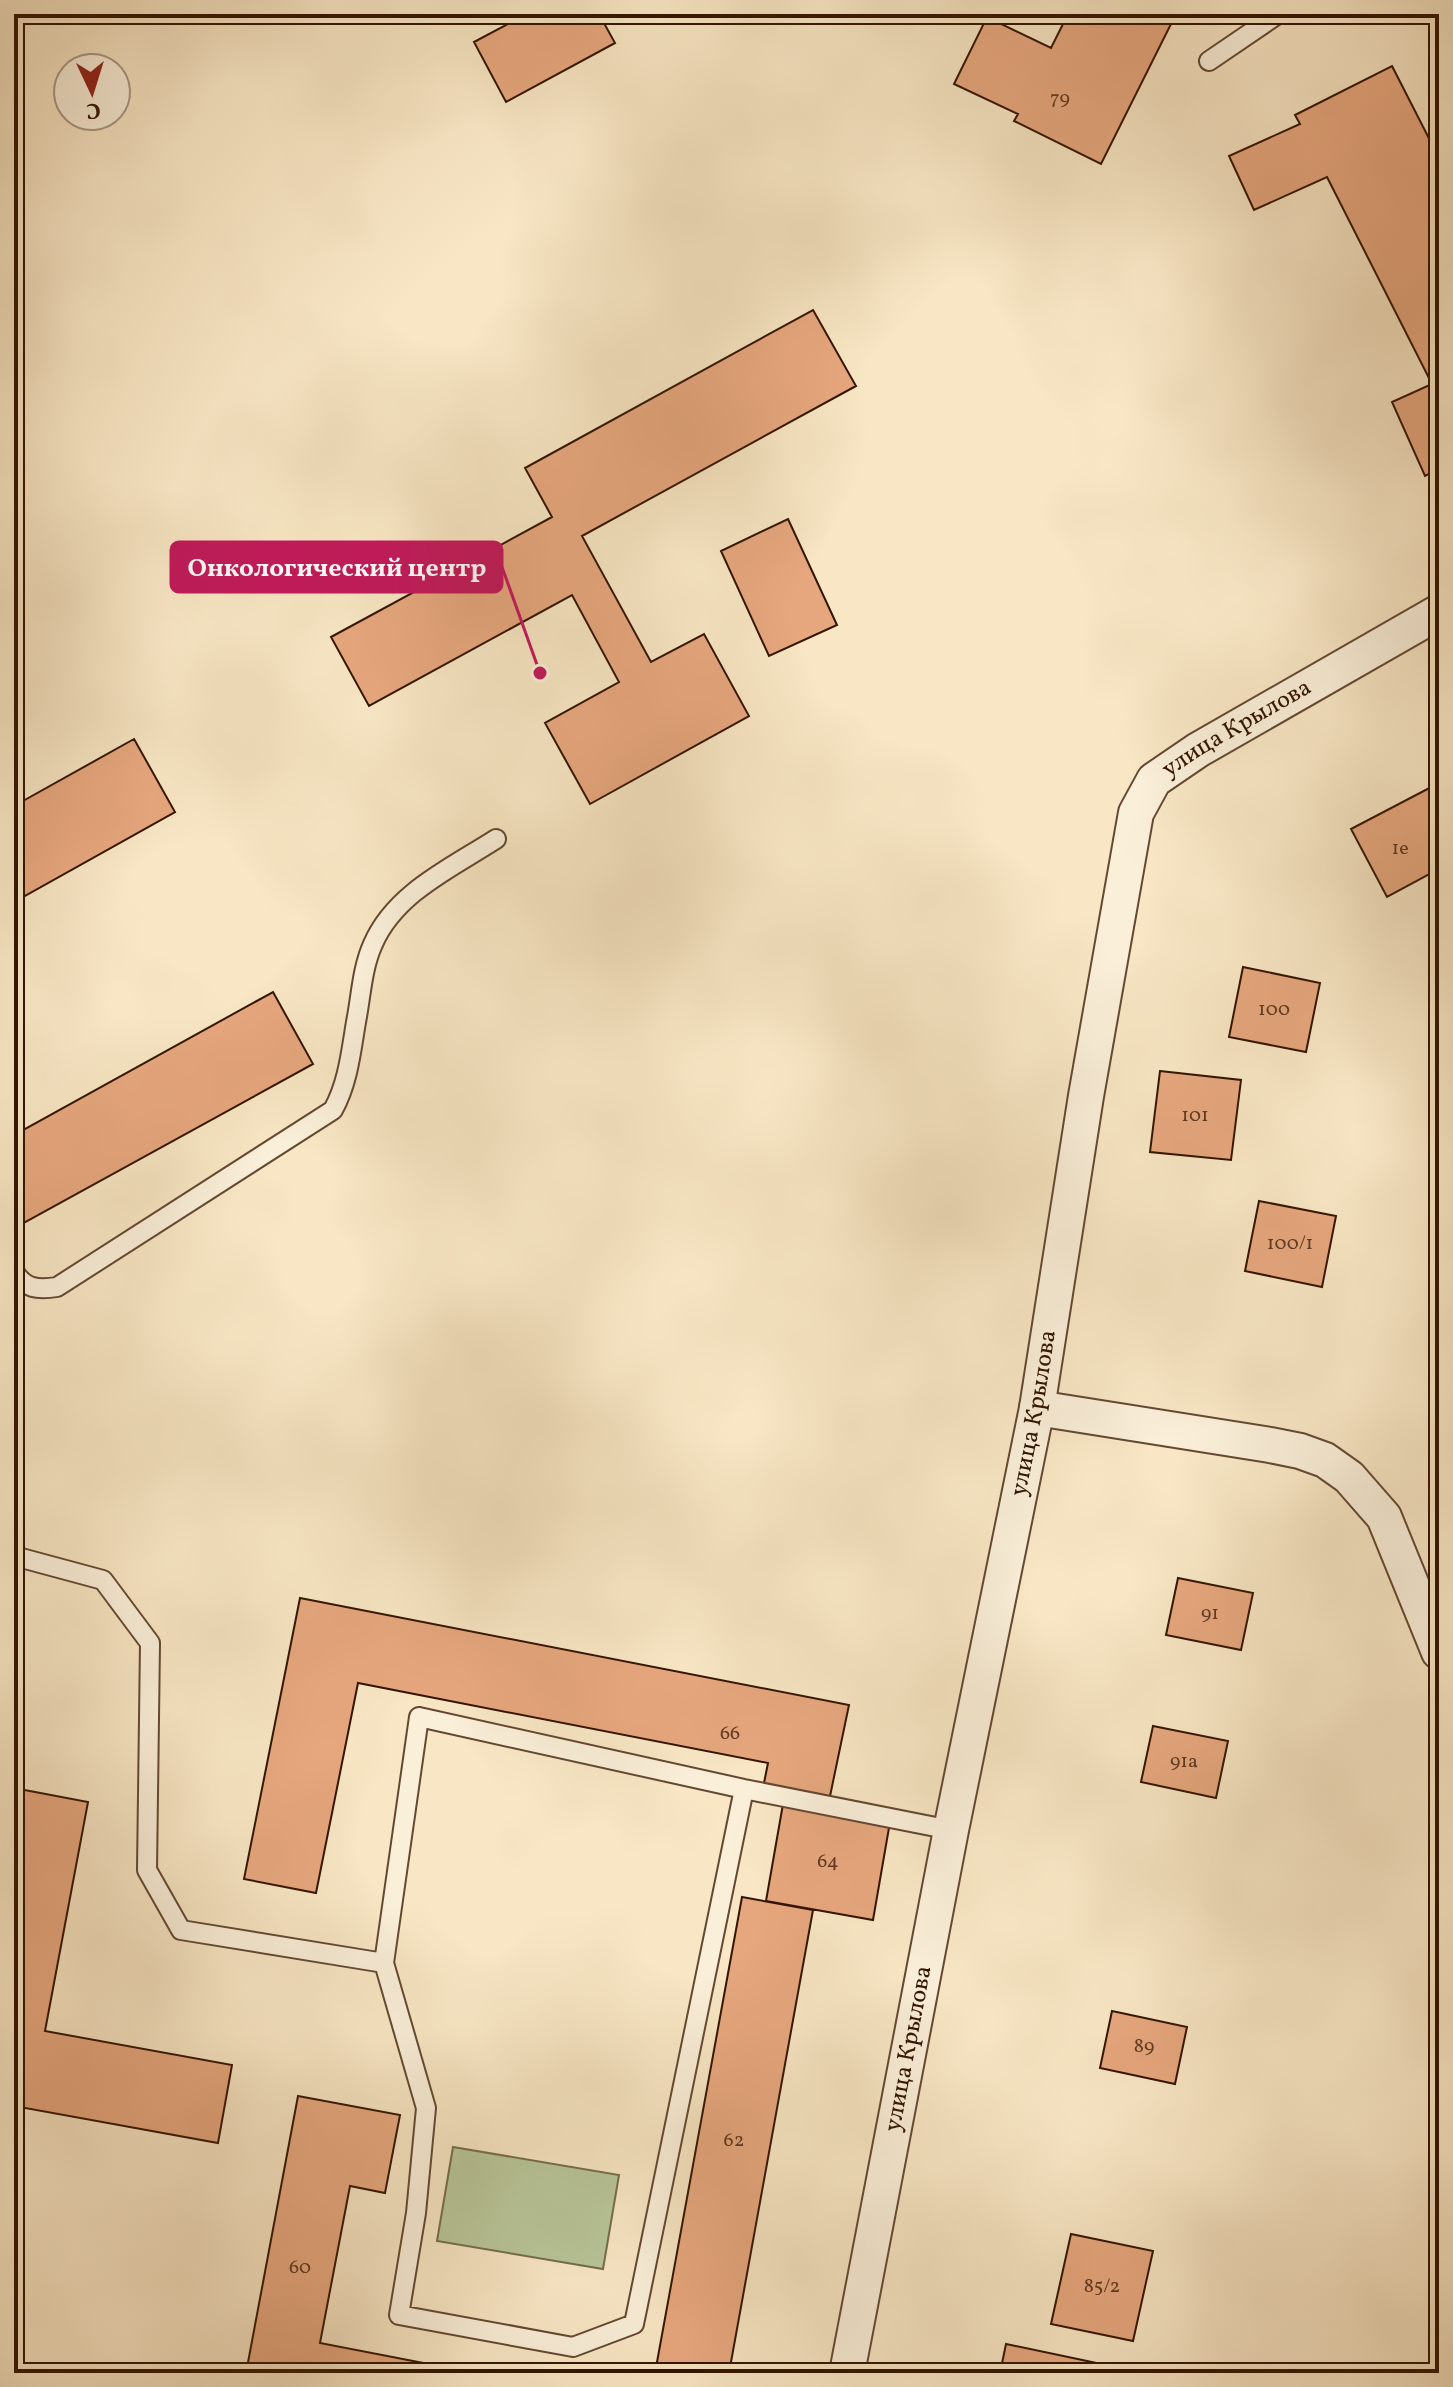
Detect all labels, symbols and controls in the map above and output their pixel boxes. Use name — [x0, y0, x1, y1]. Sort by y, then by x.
north arrow — [52, 52, 132, 132]
house number: 79 — [1050, 85, 1070, 113]
text: С — [85, 94, 101, 125]
callout: Онкологический центр — [171, 542, 502, 592]
text: Онкологический центр — [188, 551, 486, 587]
street label: улица Крылова — [1155, 671, 1318, 787]
house number: 1е — [1391, 835, 1409, 863]
house number: 100 — [1258, 996, 1290, 1024]
house number: 101 — [1181, 1102, 1209, 1130]
house number: 100/1 — [1267, 1230, 1313, 1258]
street label: улица Крылова — [1002, 1328, 1066, 1499]
house number: 91 — [1201, 1600, 1219, 1628]
house number: 66 — [720, 1720, 740, 1748]
house number: 91а — [1170, 1748, 1198, 1776]
house number: 64 — [817, 1848, 839, 1876]
street label: улица Крылова — [877, 1963, 942, 2135]
house number: 89 — [1134, 2033, 1154, 2061]
house number: 62 — [724, 2127, 744, 2155]
house number: 60 — [289, 2254, 311, 2282]
house number: 85/2 — [1084, 2273, 1120, 2301]

